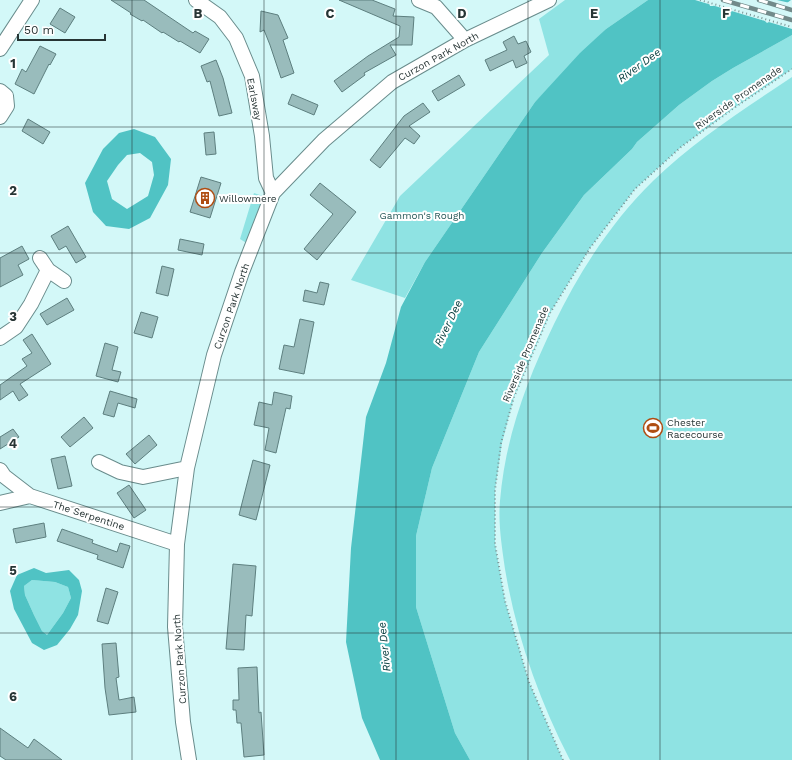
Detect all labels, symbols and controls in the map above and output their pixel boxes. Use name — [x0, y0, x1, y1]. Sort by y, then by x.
text: B — [194, 6, 203, 21]
text: C — [326, 6, 335, 21]
text: D — [457, 6, 467, 21]
text: E — [590, 6, 598, 21]
text: F — [722, 6, 730, 21]
scale bar — [18, 16, 105, 42]
text: 50 m — [24, 23, 54, 37]
street label: Curzon Park North — [396, 30, 480, 83]
water label: River Dee — [615, 46, 663, 85]
text: 1 — [10, 56, 16, 71]
street label: Riverside Promenade — [693, 63, 784, 131]
street label: Earlsway — [245, 77, 264, 122]
text: 2 — [9, 183, 17, 198]
building icon: Willowmere — [194, 187, 216, 209]
place label: Willowmere — [219, 193, 277, 204]
park label: Gammon's Rough — [380, 210, 464, 221]
street label: Curzon Park North — [212, 262, 251, 351]
water label: River Dee — [432, 298, 465, 348]
street label: Riverside Promenade — [500, 305, 551, 404]
text: 3 — [9, 309, 17, 324]
sports icon: Chester Racecourse — [642, 417, 664, 439]
place label: Chester Racecourse — [667, 417, 724, 440]
text: 4 — [9, 436, 18, 451]
street label: The Serpentine — [52, 499, 126, 532]
text: 5 — [9, 563, 17, 578]
street label: Curzon Park North — [171, 614, 188, 704]
water label: River Dee — [375, 622, 394, 672]
text: 6 — [9, 689, 17, 704]

